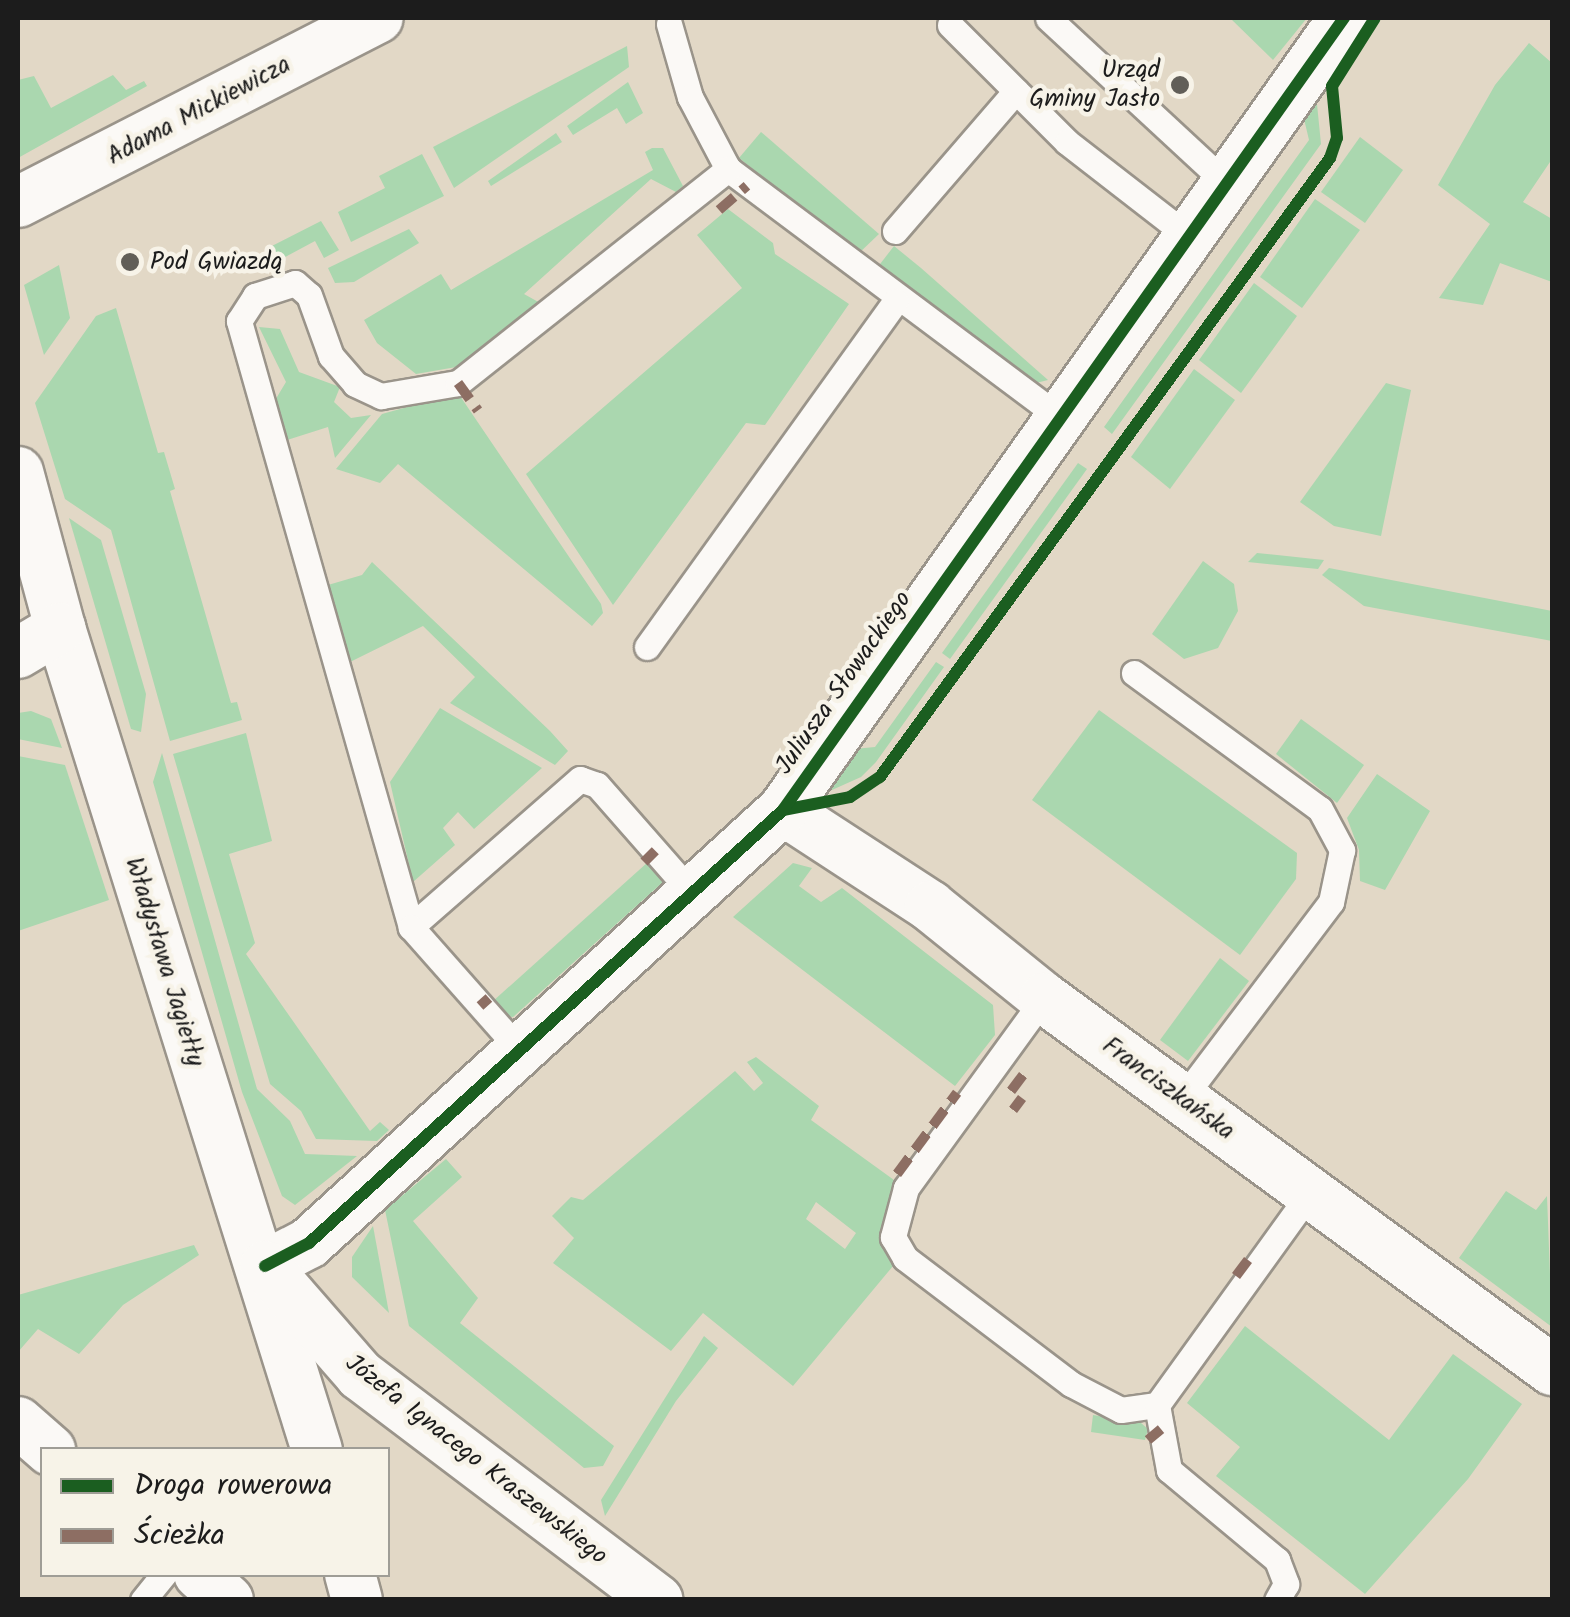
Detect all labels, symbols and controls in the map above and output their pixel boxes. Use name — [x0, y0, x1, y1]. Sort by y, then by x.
street label: Adama Mickiewicza — [102, 50, 296, 172]
place label: Urząd Gminy Jasło — [1029, 56, 1160, 115]
marker: Urząd Gminy Jasło — [1169, 74, 1191, 96]
place label: Pod Gwiazdą — [150, 247, 282, 277]
marker: Pod Gwiazdą — [119, 251, 141, 273]
street label: Juliusza Słowackiego — [770, 586, 918, 780]
street label: Władysława Jagiełły — [118, 854, 210, 1070]
street label: Franciszkańska — [1096, 1031, 1240, 1147]
street label: Józefa Ignacego Kraszewskiego — [339, 1348, 613, 1572]
legend — [40, 1447, 390, 1577]
text: Droga rowerowa — [134, 1462, 332, 1510]
text: Ścieżka — [134, 1512, 225, 1560]

